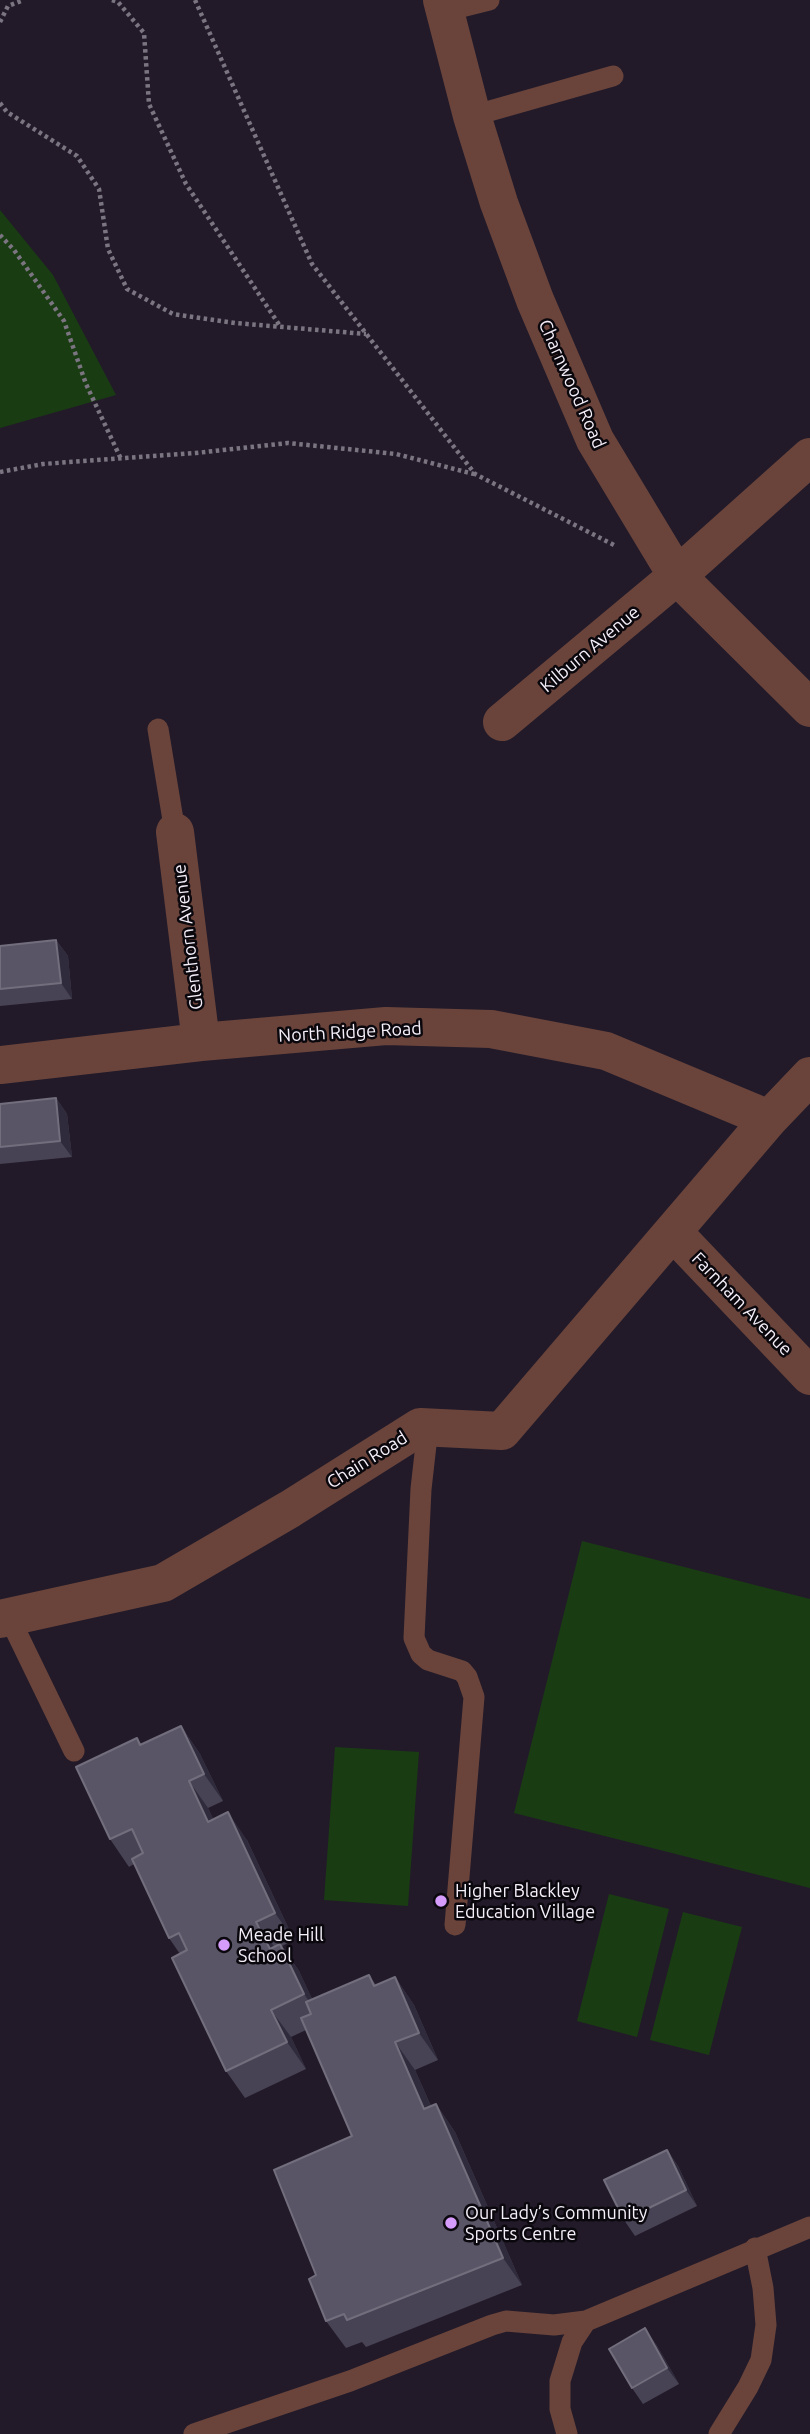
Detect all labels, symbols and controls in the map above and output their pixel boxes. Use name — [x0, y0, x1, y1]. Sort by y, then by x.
street label: Charnwood Road — [534, 316, 610, 452]
street label: Kilburn Avenue — [536, 601, 644, 697]
street label: Glenthorn Avenue — [168, 863, 208, 1011]
street label: North Ridge Road — [278, 1017, 422, 1047]
street label: Farnham Avenue — [687, 1248, 797, 1360]
street label: Chain Road — [323, 1427, 411, 1493]
place label: Higher Blackley Education Village — [455, 1880, 595, 1923]
marker: Higher Blackley Education Village — [433, 1893, 449, 1909]
place label: Meade Hill School — [238, 1924, 324, 1966]
marker: Meade Hill School — [216, 1937, 232, 1953]
place label: Our Lady’s Community Sports Centre — [465, 2202, 647, 2244]
marker: Our Lady’s Community Sports Centre — [443, 2215, 459, 2231]

